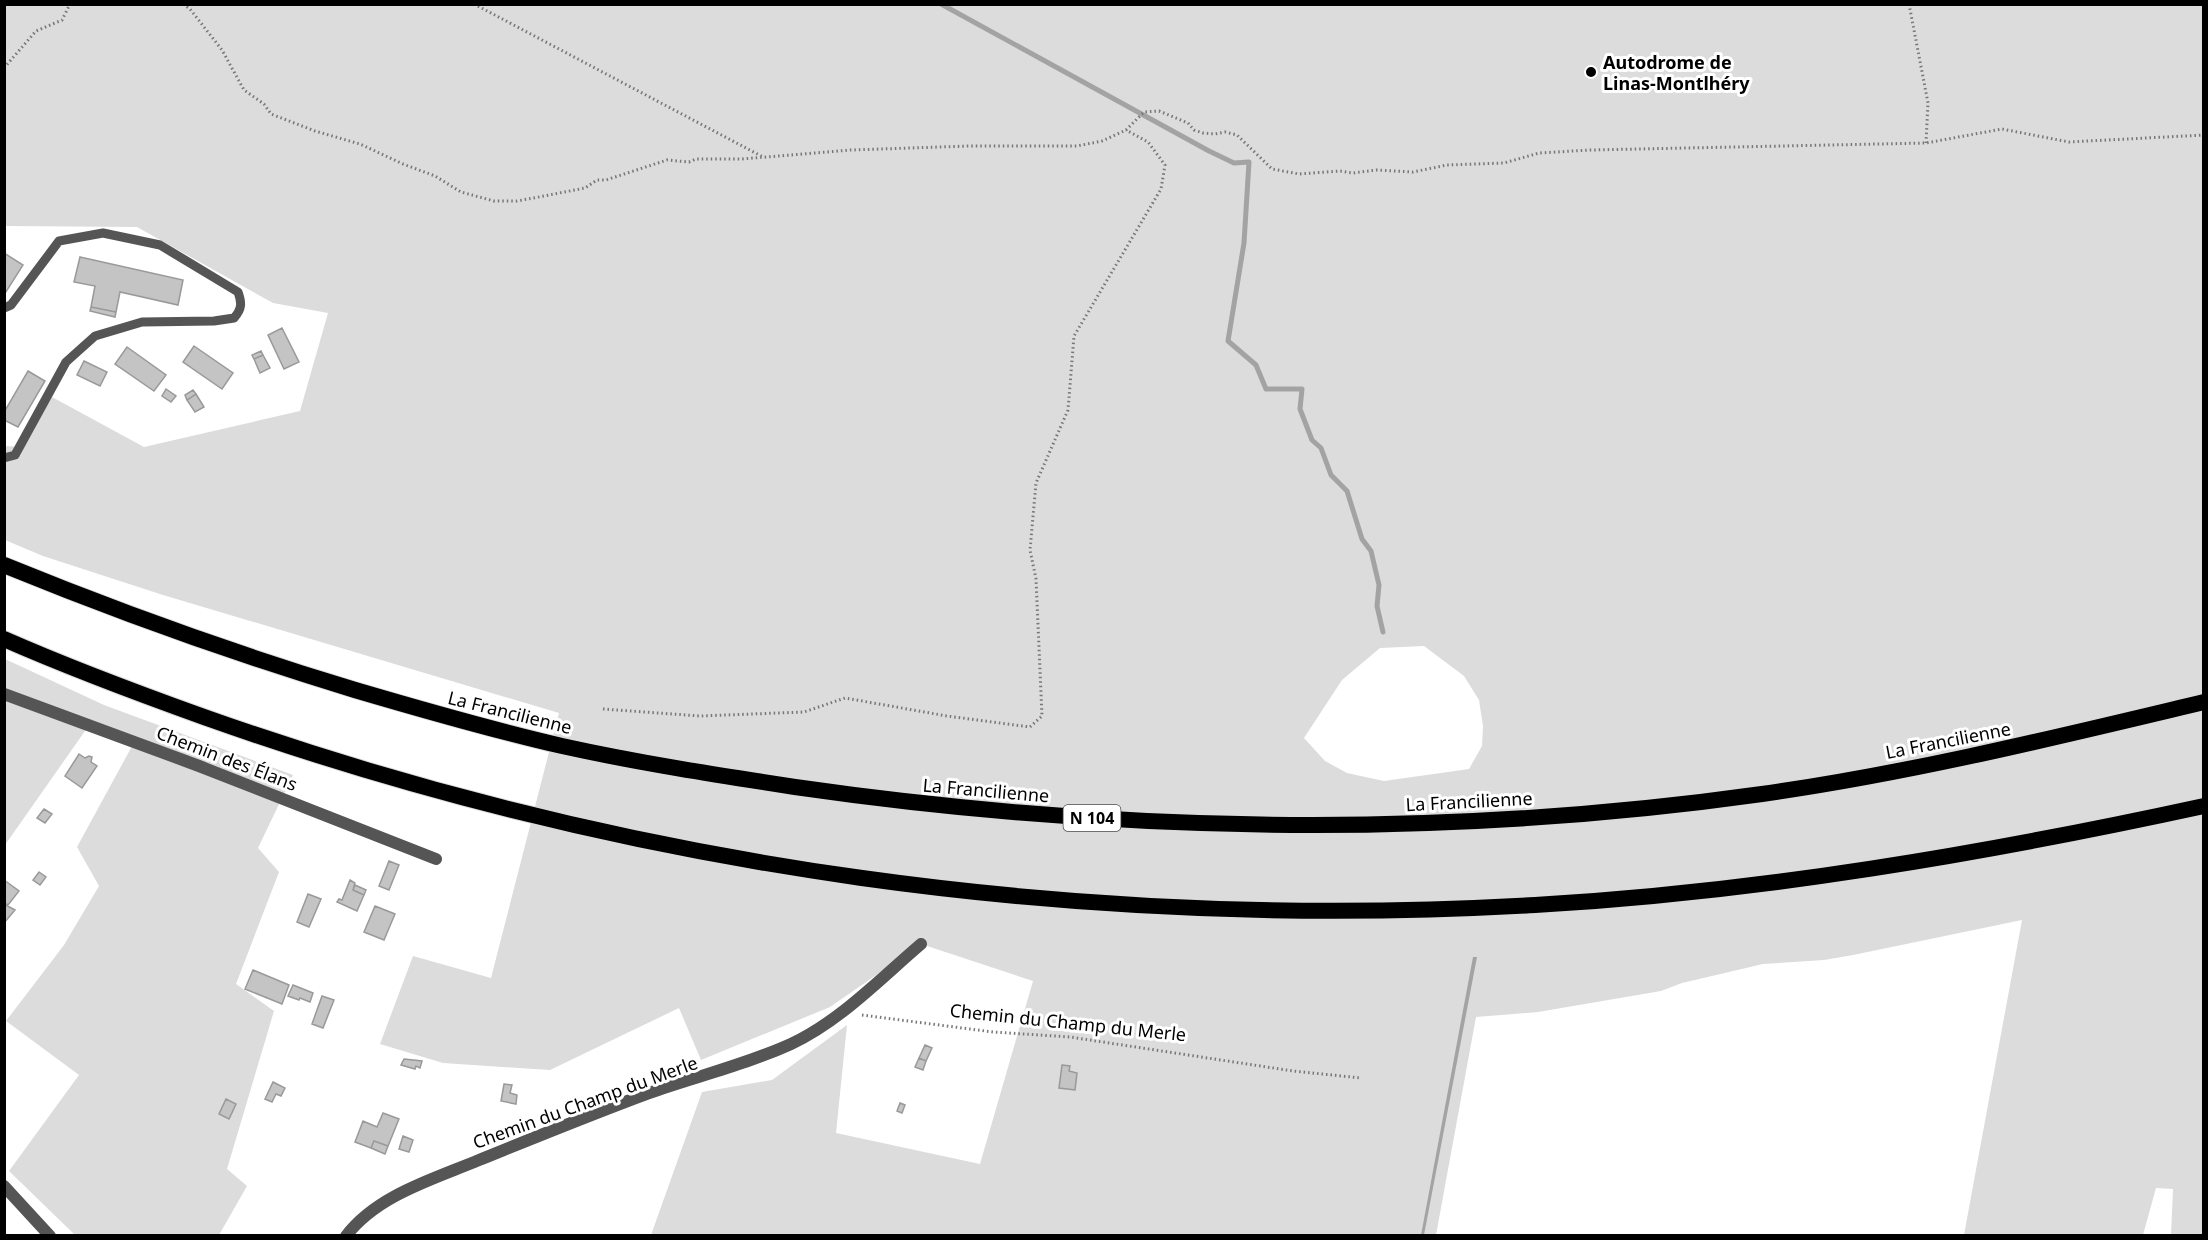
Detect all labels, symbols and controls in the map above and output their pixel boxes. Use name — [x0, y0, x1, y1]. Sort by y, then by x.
place label: Autodrome de Linas-Montlhéry — [1603, 50, 1750, 95]
marker: Autodrome de Linas-Montlhéry — [1584, 65, 1598, 79]
street label: La Francilienne — [445, 685, 575, 739]
street label: La Francilienne — [1883, 716, 2013, 764]
street label: Chemin des Élans — [153, 720, 301, 796]
street label: La Francilienne — [922, 773, 1050, 807]
street label: La Francilienne — [1405, 786, 1533, 816]
road number: N 104 — [1064, 805, 1120, 831]
street label: Chemin du Champ du Merle — [949, 998, 1187, 1046]
street label: Chemin du Champ du Merle — [469, 1050, 701, 1154]

